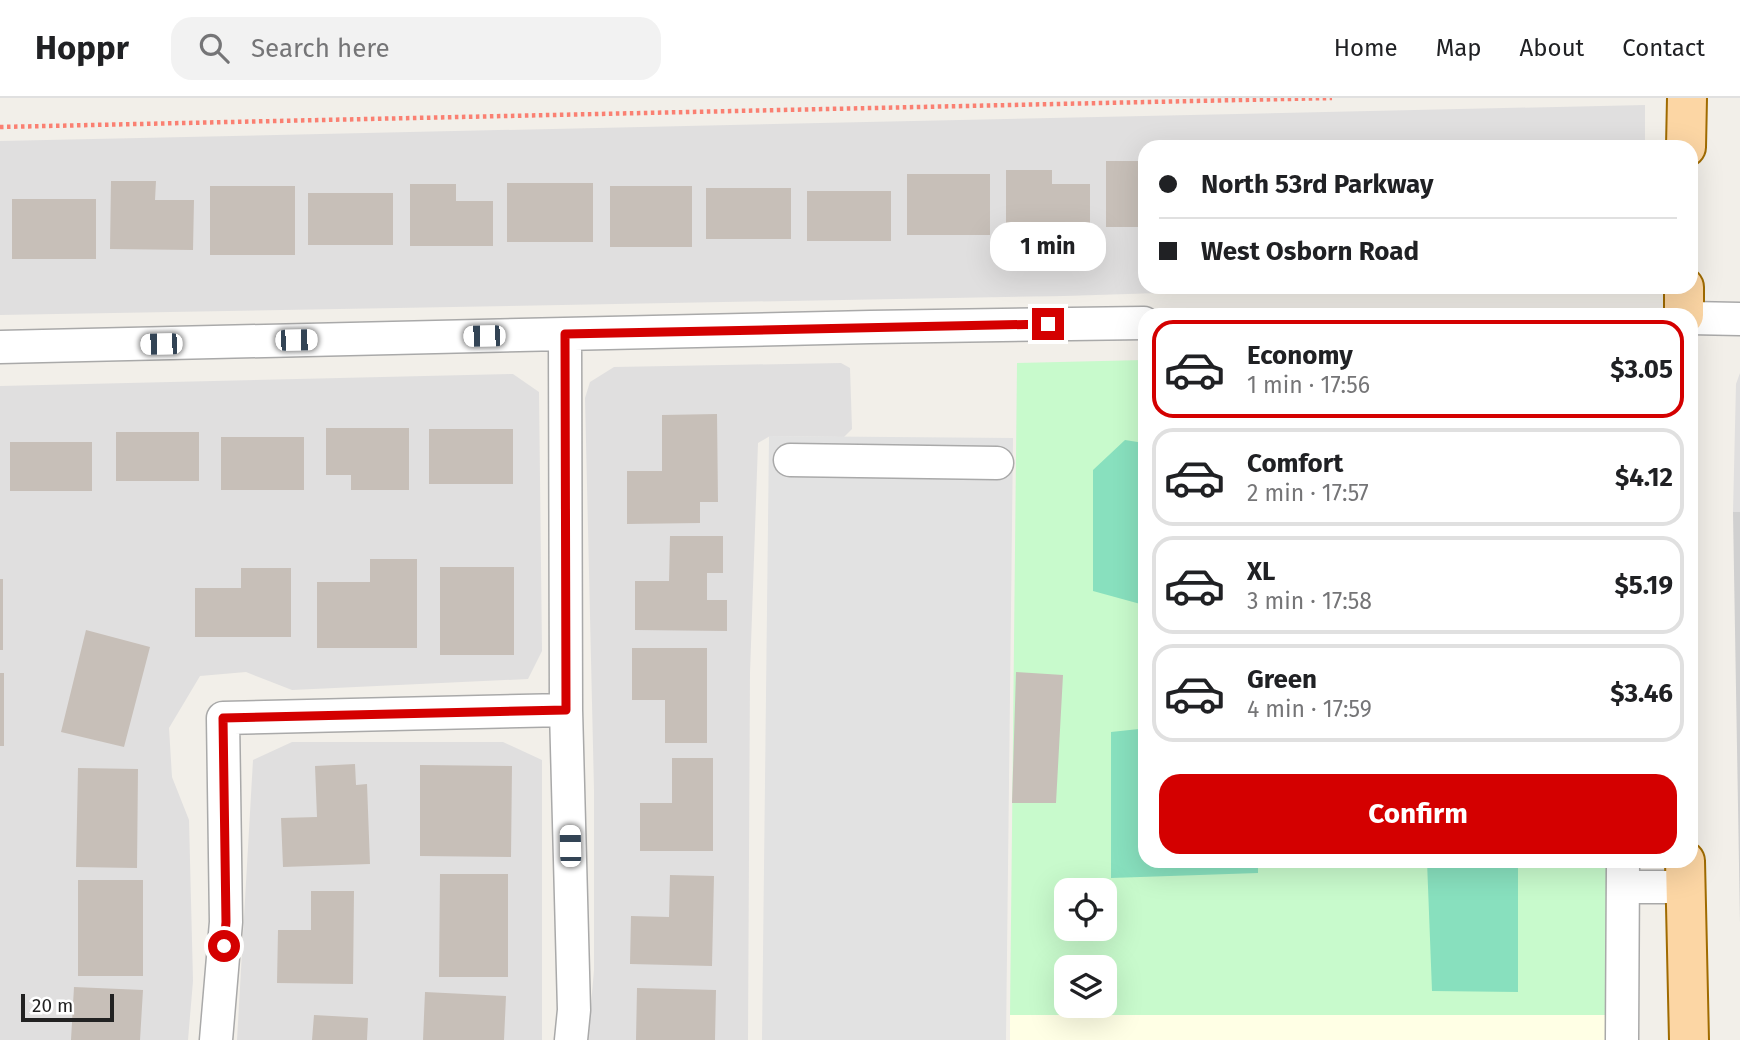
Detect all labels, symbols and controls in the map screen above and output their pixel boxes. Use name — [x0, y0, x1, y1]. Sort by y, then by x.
search box — [171, 17, 661, 80]
text: Hoppr — [35, 28, 129, 68]
icon: search — [195, 29, 233, 67]
text: Search here — [251, 33, 390, 64]
text: Home — [1334, 34, 1398, 62]
text: Map — [1436, 34, 1482, 62]
text: About — [1520, 34, 1584, 62]
text: Contact — [1622, 34, 1705, 62]
text: North 53rd Parkway — [1201, 169, 1433, 200]
callout: 1 min — [990, 222, 1106, 272]
text: 1 min — [1020, 232, 1076, 260]
text: West Osborn Road — [1201, 236, 1419, 267]
route end — [1032, 308, 1064, 340]
car — [463, 325, 506, 347]
car — [275, 329, 318, 351]
car — [140, 333, 183, 355]
icon: car — [1163, 338, 1226, 401]
text: Economy — [1247, 340, 1353, 371]
text: $3.05 — [1610, 354, 1673, 385]
text: 1 min · 17:56 — [1247, 371, 1370, 399]
icon: car — [1163, 446, 1226, 509]
text: Comfort — [1247, 448, 1343, 479]
text: $4.12 — [1615, 462, 1673, 493]
text: 2 min · 17:57 — [1247, 479, 1369, 507]
icon: car — [1163, 554, 1226, 617]
text: XL — [1247, 556, 1275, 587]
text: $5.19 — [1615, 570, 1673, 601]
text: 3 min · 17:58 — [1247, 587, 1372, 615]
icon: car — [1163, 662, 1226, 725]
text: Green — [1247, 664, 1317, 695]
text: $3.46 — [1610, 678, 1673, 709]
text: 4 min · 17:59 — [1247, 695, 1372, 723]
button: Confirm — [1159, 774, 1677, 854]
car — [560, 825, 581, 867]
map controls — [1054, 878, 1117, 1018]
button: locate — [1054, 878, 1117, 941]
route start — [208, 930, 240, 962]
button: layers — [1054, 955, 1117, 1018]
scale bar — [21, 991, 114, 1023]
text: 20 m — [32, 994, 73, 1017]

